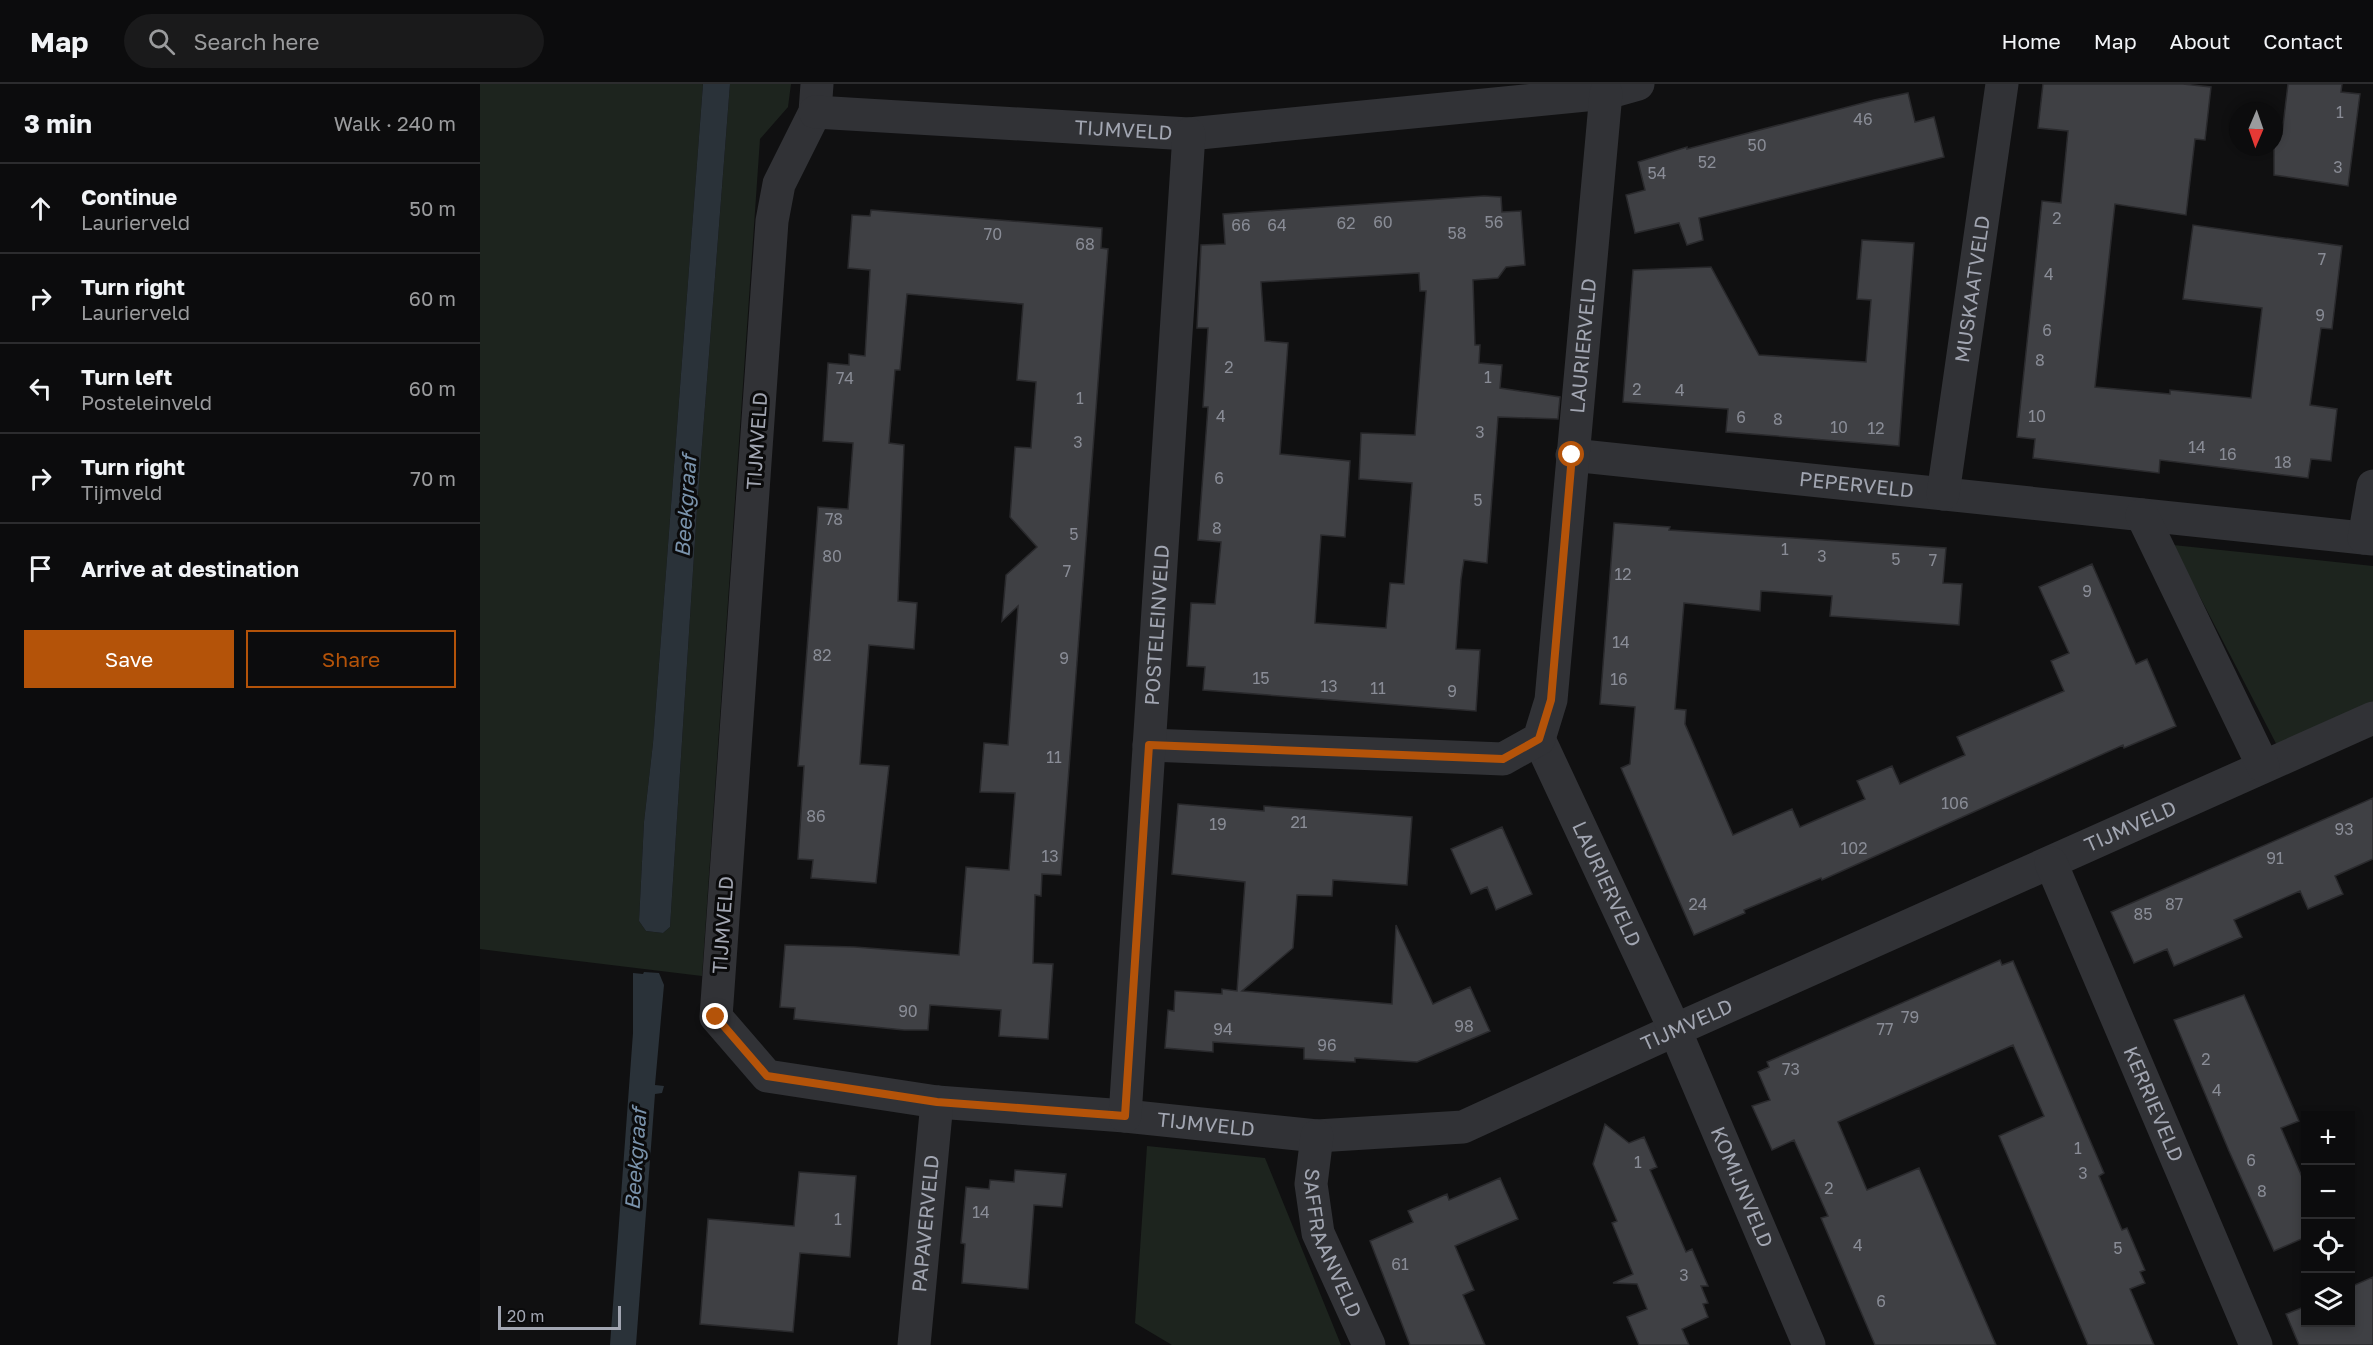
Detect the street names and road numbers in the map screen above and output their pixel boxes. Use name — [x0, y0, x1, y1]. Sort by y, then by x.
street label: TIJMVELD — [1074, 114, 1173, 144]
street label: MUSKAATVELD — [1949, 214, 1994, 364]
street label: LAURIERVELD — [1564, 277, 1600, 414]
street label: TIJMVELD — [741, 391, 771, 491]
street label: PEPERVELD — [1798, 466, 1915, 502]
street label: POSTELEINVELD — [1139, 544, 1173, 706]
street label: TIJMVELD — [2080, 795, 2180, 856]
street label: LAURIERVELD — [1568, 817, 1647, 950]
street label: TIJMVELD — [707, 875, 737, 975]
street label: TIJMVELD — [1637, 993, 1736, 1055]
street label: KERRIEVELD — [2119, 1042, 2190, 1165]
street label: TIJMVELD — [1156, 1106, 1256, 1140]
street label: KOMIJNVELD — [1706, 1123, 1779, 1251]
street label: PAPAVERVELD — [906, 1154, 943, 1293]
street label: SAFFRAANVELD — [1300, 1167, 1368, 1321]

